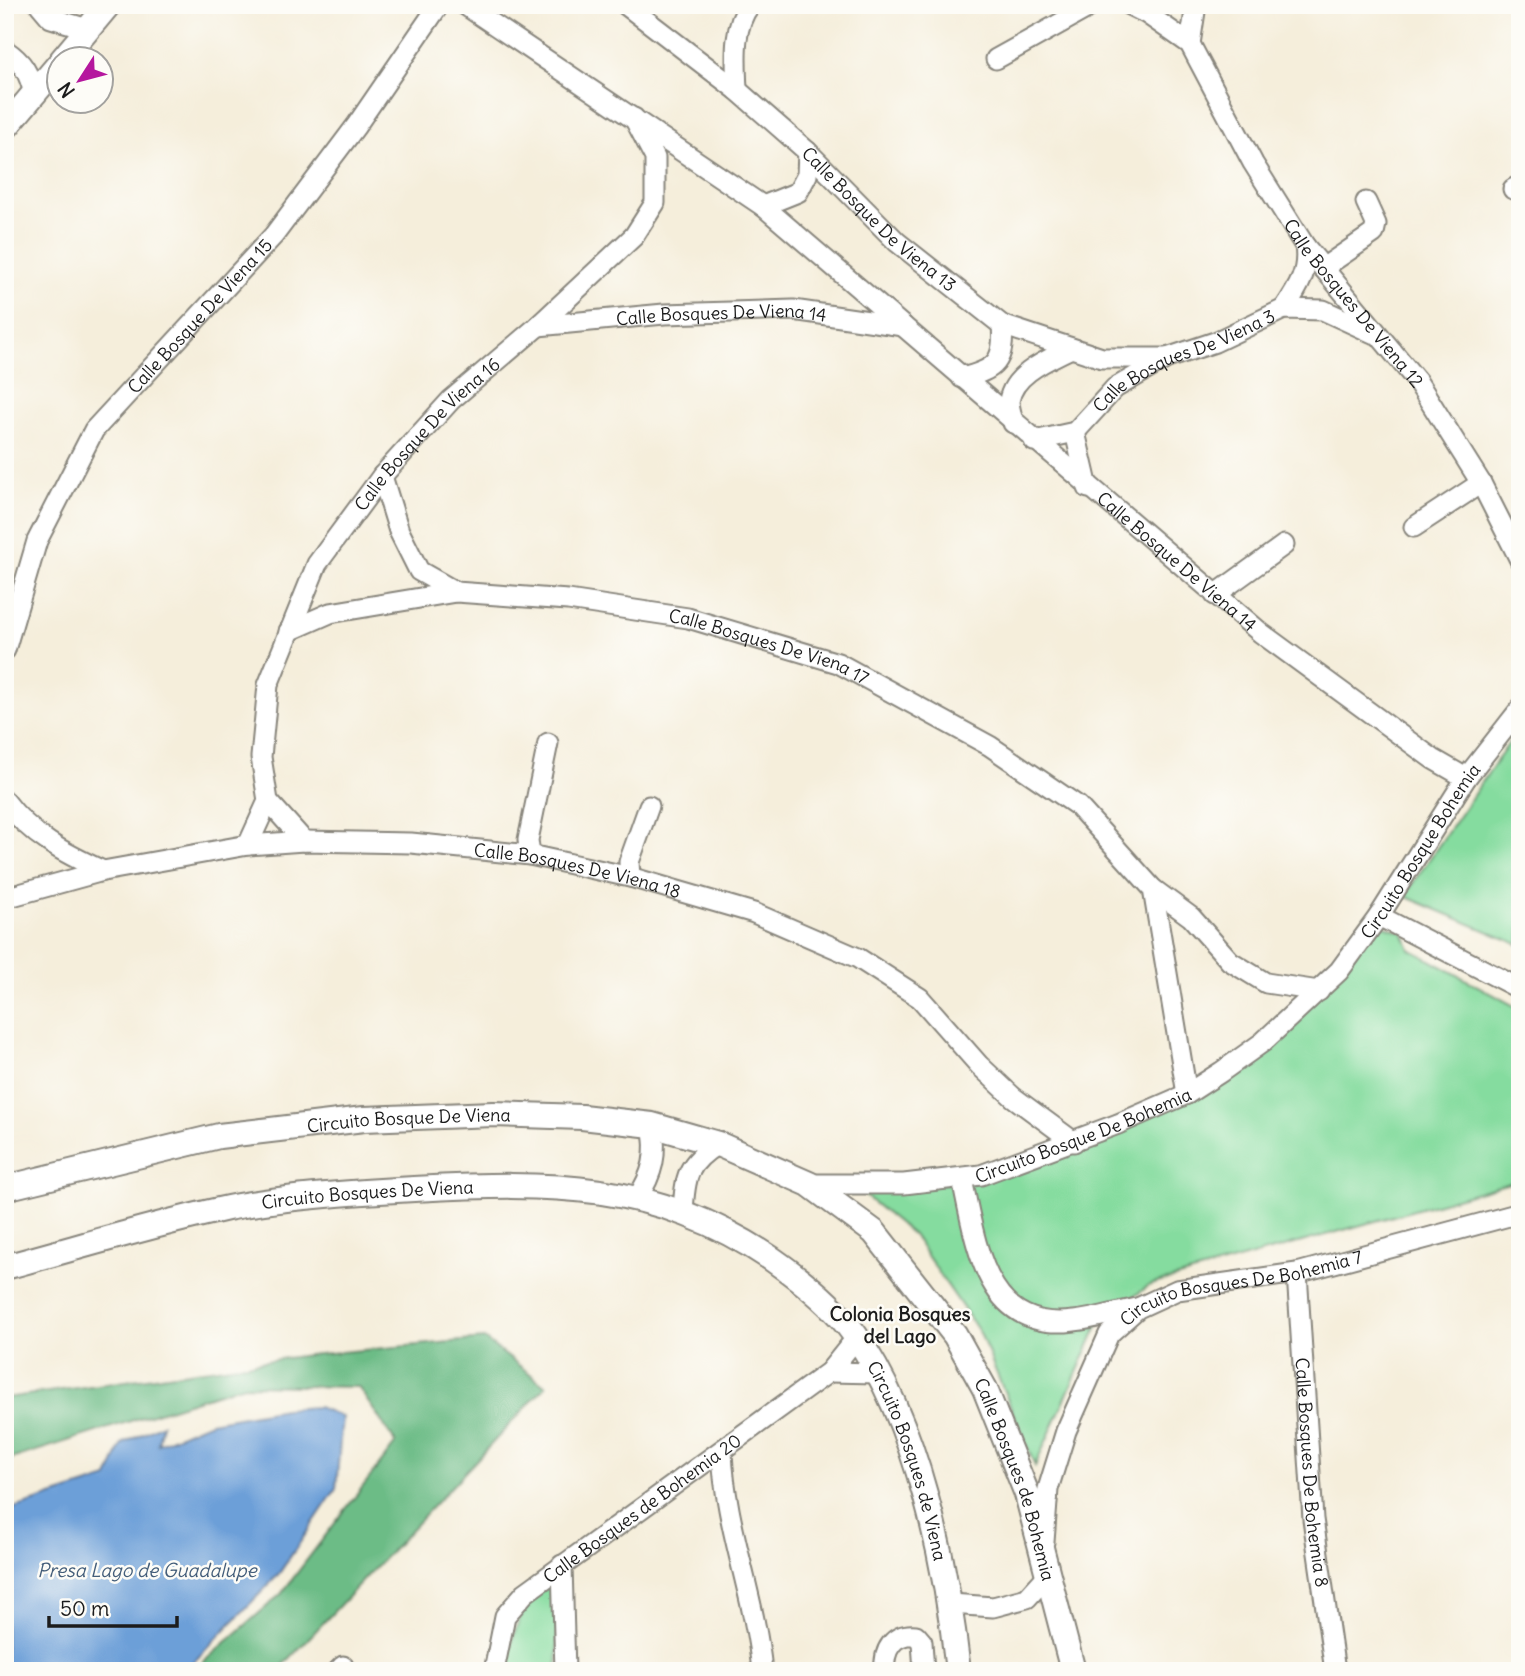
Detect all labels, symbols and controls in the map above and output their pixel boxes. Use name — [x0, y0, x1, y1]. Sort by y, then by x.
north arrow — [46, 46, 116, 116]
text: N — [53, 78, 80, 102]
street label: Calle Bosque De Viena 13 — [797, 141, 961, 296]
street label: Calle Bosques De Viena 12 — [1279, 214, 1429, 392]
street label: Calle Bosque De Viena 15 — [122, 233, 277, 398]
street label: Calle Bosques De Viena 14 — [615, 298, 828, 330]
street label: Calle Bosques De Viena 3 — [1087, 304, 1278, 417]
street label: Calle Bosque De Viena 16 — [349, 352, 504, 515]
street label: Calle Bosque De Viena 14 — [1093, 486, 1262, 636]
street label: Calle Bosques De Viena 17 — [667, 604, 873, 689]
street label: Circuito Bosque Bohemia — [1355, 758, 1485, 943]
street label: Calle Bosques De Viena 18 — [473, 838, 684, 903]
street label: Circuito Bosque De Bohemia — [971, 1082, 1195, 1188]
street label: Circuito Bosque De Viena — [306, 1102, 511, 1137]
street label: Circuito Bosques De Viena — [260, 1175, 474, 1214]
street label: Circuito Bosques De Bohemia 7 — [1115, 1244, 1365, 1331]
district label: Colonia Bosques del Lago — [830, 1302, 971, 1348]
street label: Circuito Bosques de Viena — [862, 1357, 952, 1563]
street label: Calle Bosques De Bohemia 8 — [1291, 1357, 1334, 1589]
street label: Calle Bosques de Bohemia — [969, 1374, 1061, 1583]
street label: Calle Bosques de Bohemia 20 — [538, 1428, 745, 1588]
water label: Presa Lago de Guadalupe — [37, 1558, 258, 1582]
scale bar — [49, 1585, 177, 1629]
text: 50 m — [60, 1595, 109, 1622]

